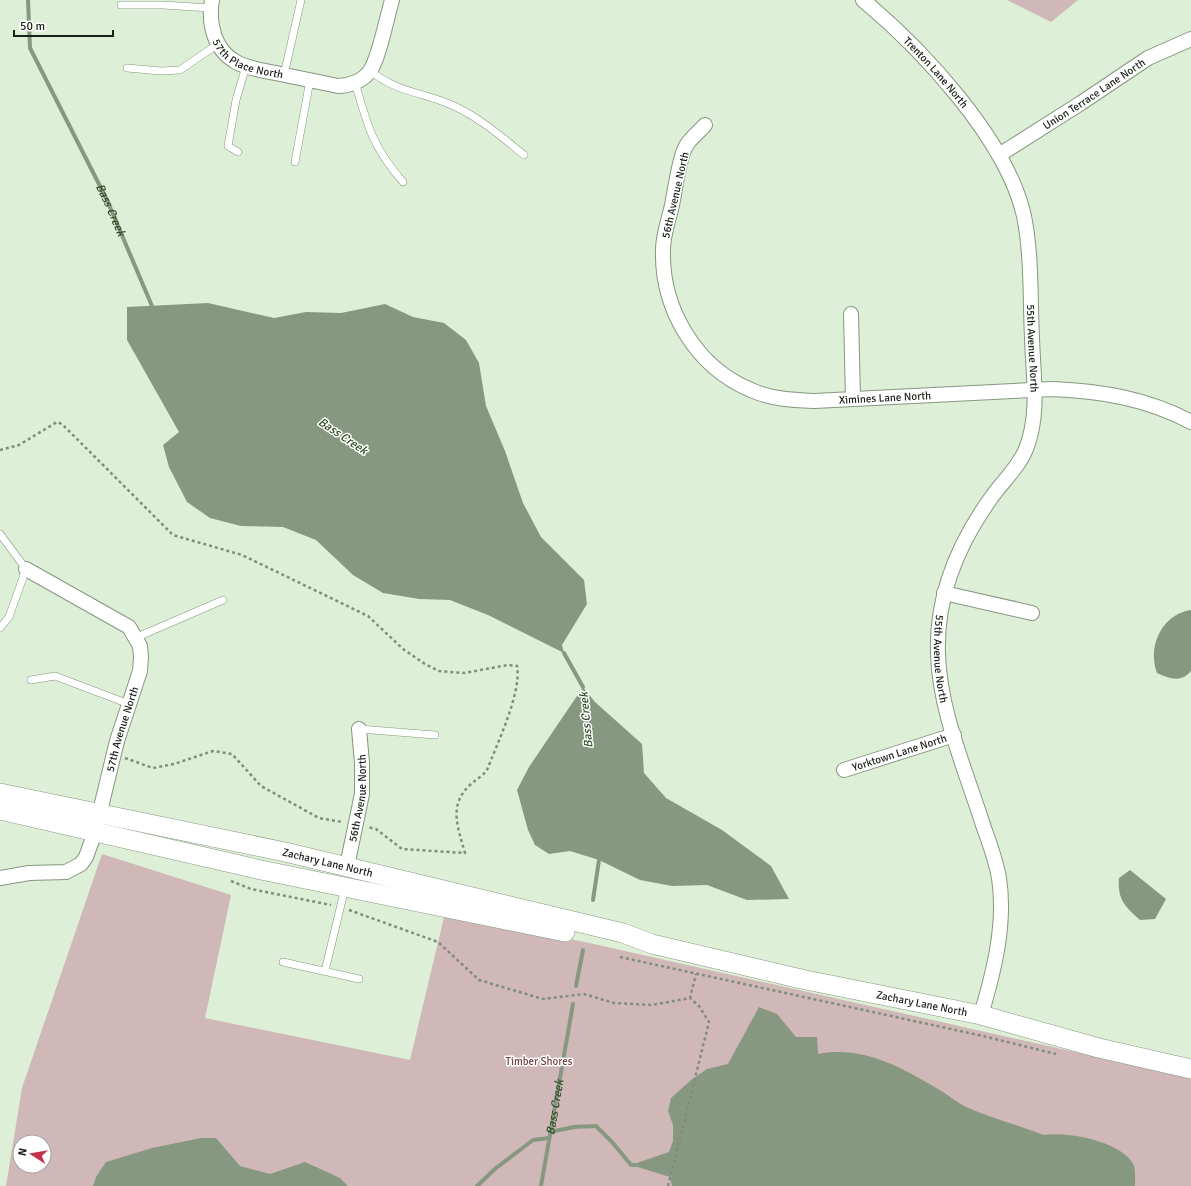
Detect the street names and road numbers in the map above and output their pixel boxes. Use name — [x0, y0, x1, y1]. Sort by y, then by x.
street label: Trenton Lane North — [901, 34, 971, 111]
street label: 57th Place North — [210, 37, 284, 81]
street label: Union Terrace Lane North — [1041, 56, 1148, 132]
street label: 56th Avenue North — [659, 151, 692, 240]
street label: 55th Avenue North — [1024, 304, 1041, 393]
street label: Ximines Lane North — [838, 389, 931, 407]
street label: 55th Avenue North — [931, 614, 950, 704]
street label: 57th Avenue North — [104, 685, 141, 773]
street label: Yorktown Lane North — [851, 732, 948, 774]
street label: 56th Avenue North — [346, 754, 369, 843]
street label: Zachary Lane North — [281, 846, 374, 880]
street label: Zachary Lane North — [875, 988, 969, 1019]

